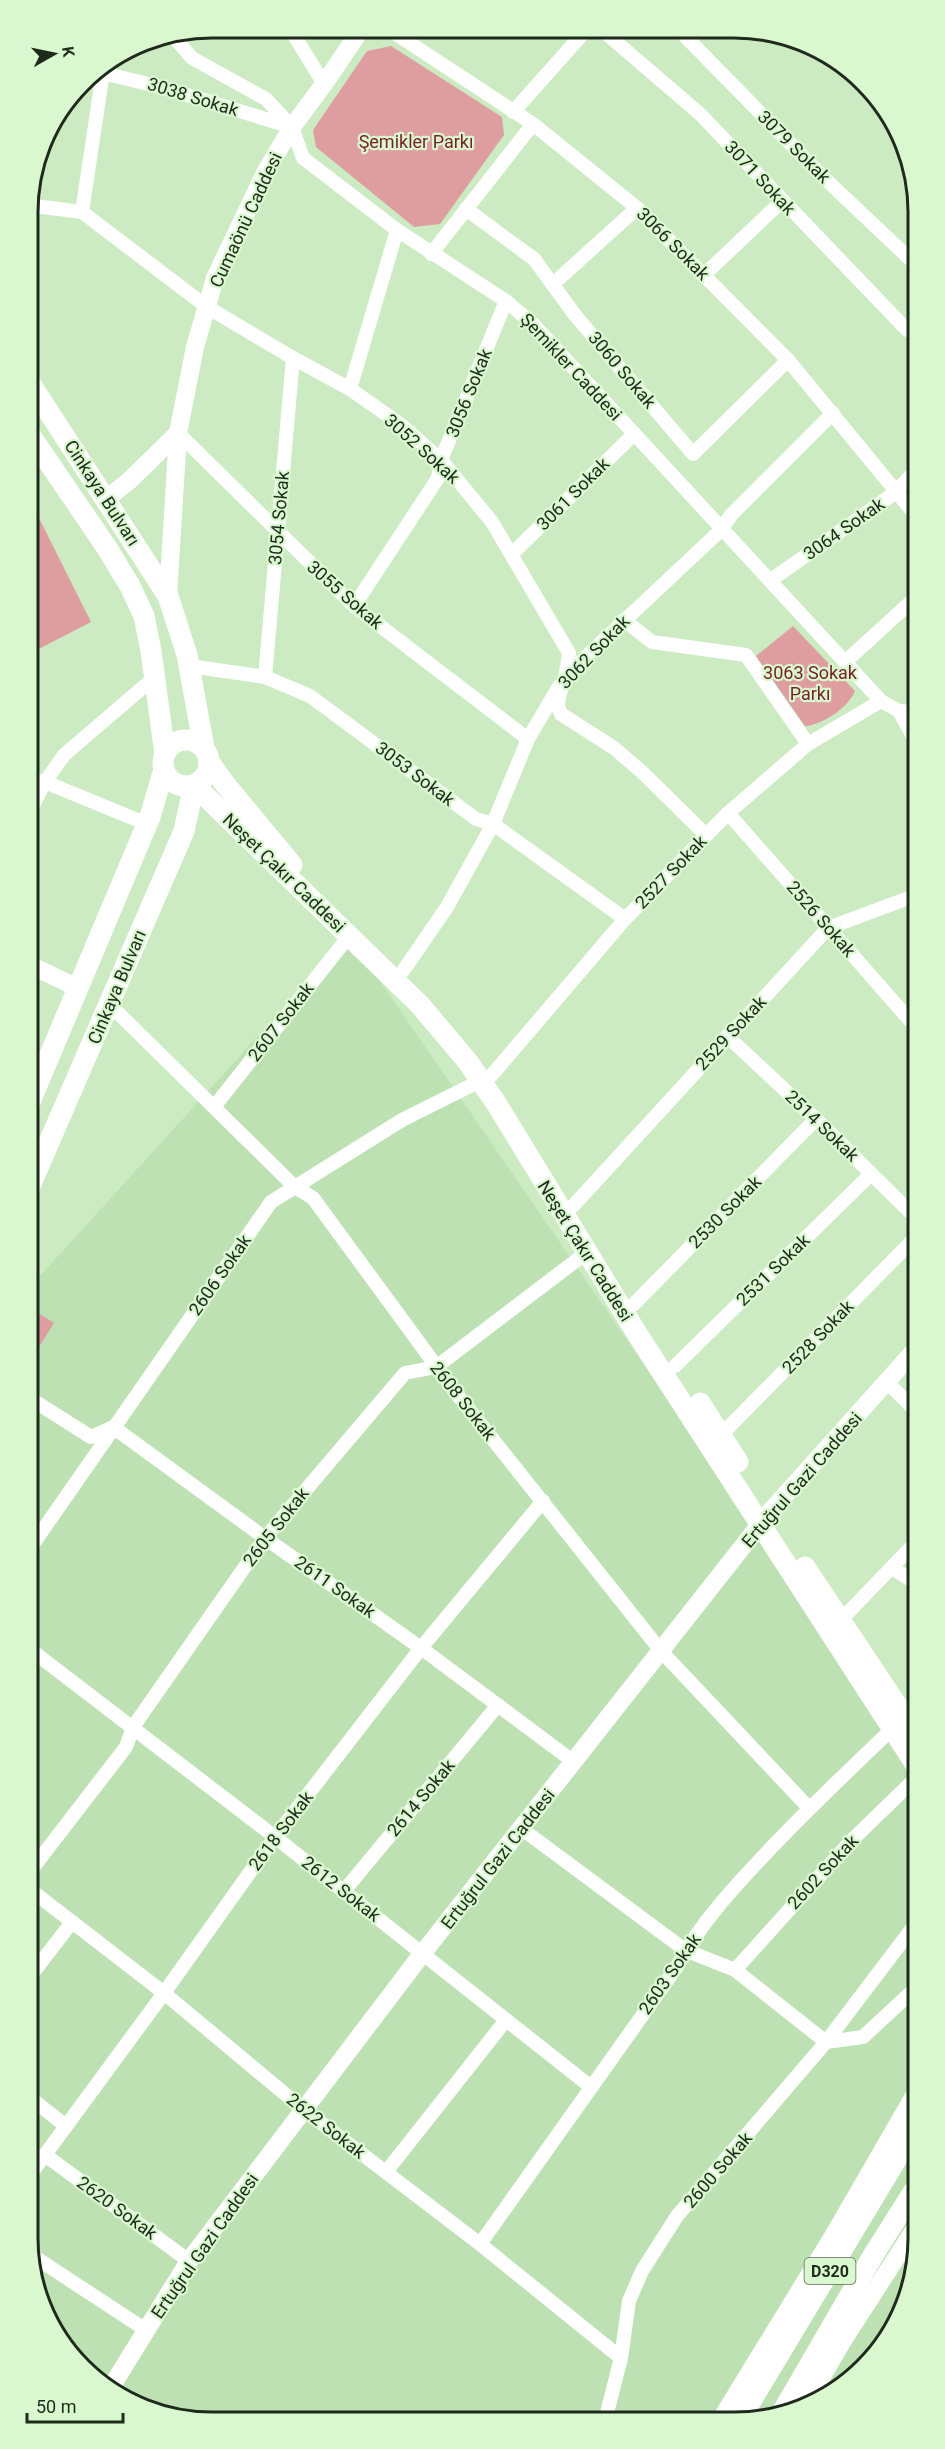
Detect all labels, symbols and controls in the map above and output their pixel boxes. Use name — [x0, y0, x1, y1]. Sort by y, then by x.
north arrow — [24, 24, 84, 84]
text: K — [58, 45, 79, 59]
street label: 3038 Sokak — [145, 73, 242, 121]
street label: 3079 Sokak — [754, 106, 836, 188]
park label: Şemikler Parkı — [359, 131, 473, 152]
street label: 3071 Sokak — [721, 136, 801, 220]
street label: Cumaönü Caddesi — [205, 149, 286, 291]
street label: 3066 Sokak — [633, 203, 715, 285]
street label: Şemikler Caddesi — [516, 309, 626, 425]
street label: 3060 Sokak — [584, 327, 661, 413]
street label: 3056 Sokak — [441, 345, 496, 440]
street label: 3052 Sokak — [380, 409, 465, 488]
street label: Cinkaya Bulvarı — [60, 436, 144, 550]
street label: 3061 Sokak — [532, 452, 614, 534]
street label: 3054 Sokak — [264, 469, 293, 566]
street label: 3064 Sokak — [799, 493, 889, 564]
street label: 3055 Sokak — [303, 556, 388, 634]
street label: 3062 Sokak — [553, 610, 634, 693]
park label: 3063 Sokak Parkı — [763, 662, 858, 704]
street label: 3053 Sokak — [371, 737, 460, 811]
street label: Neşet Çakır Caddesi — [219, 809, 350, 937]
street label: 2527 Sokak — [630, 830, 711, 913]
street label: 2526 Sokak — [783, 876, 861, 962]
street label: Cinkaya Bulvarı — [83, 927, 150, 1047]
street label: 2607 Sokak — [243, 978, 318, 1065]
street label: 2529 Sokak — [691, 991, 771, 1074]
street label: 2514 Sokak — [781, 1085, 864, 1166]
street label: 2530 Sokak — [684, 1170, 766, 1252]
street label: Neşet Çakır Caddesi — [534, 1176, 637, 1325]
street label: 2531 Sokak — [732, 1229, 814, 1310]
street label: 2606 Sokak — [184, 1230, 256, 1319]
street label: 2528 Sokak — [777, 1295, 858, 1378]
street label: 2608 Sokak — [426, 1357, 501, 1445]
street label: Ertuğrul Gazi Caddesi — [737, 1408, 866, 1552]
street label: 2605 Sokak — [238, 1483, 313, 1570]
street label: 2611 Sokak — [291, 1551, 380, 1623]
street label: 2614 Sokak — [382, 1754, 459, 1840]
street label: Ertuğrul Gazi Caddesi — [436, 1784, 559, 1933]
street label: 2618 Sokak — [244, 1786, 318, 1875]
street label: 2602 Sokak — [783, 1830, 863, 1913]
street label: 2612 Sokak — [298, 1851, 385, 1926]
street label: 2603 Sokak — [634, 1929, 706, 2018]
street label: 2622 Sokak — [283, 2088, 370, 2163]
street label: 2600 Sokak — [679, 2127, 757, 2212]
street label: Ertuğrul Gazi Caddesi — [147, 2169, 263, 2322]
street label: 2620 Sokak — [73, 2171, 162, 2244]
road number: D320 — [804, 2258, 856, 2284]
scale bar — [27, 2386, 123, 2424]
text: 50 m — [36, 2396, 76, 2417]

